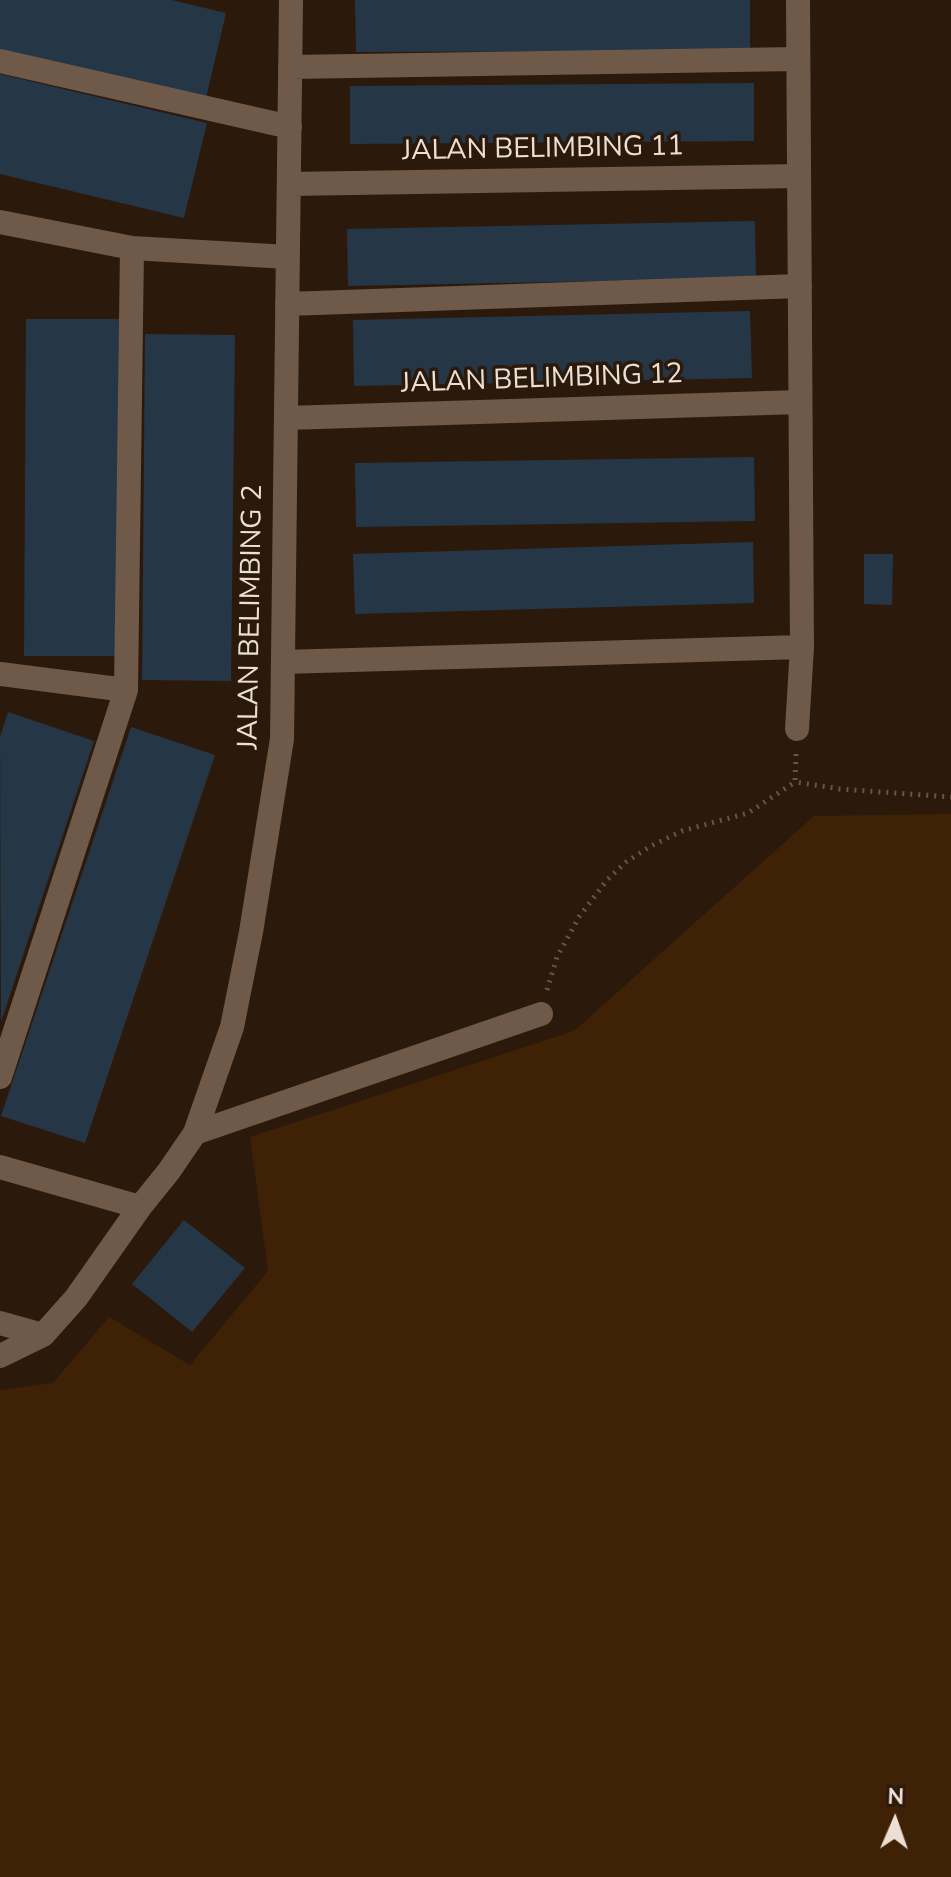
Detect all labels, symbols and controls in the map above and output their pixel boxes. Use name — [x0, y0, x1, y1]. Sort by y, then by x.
street label: JALAN BELIMBING 11 — [402, 131, 684, 169]
street label: JALAN BELIMBING 12 — [401, 358, 683, 402]
street label: JALAN BELIMBING 2 — [233, 484, 271, 750]
north arrow — [855, 1781, 935, 1861]
text: N — [887, 1782, 905, 1812]

